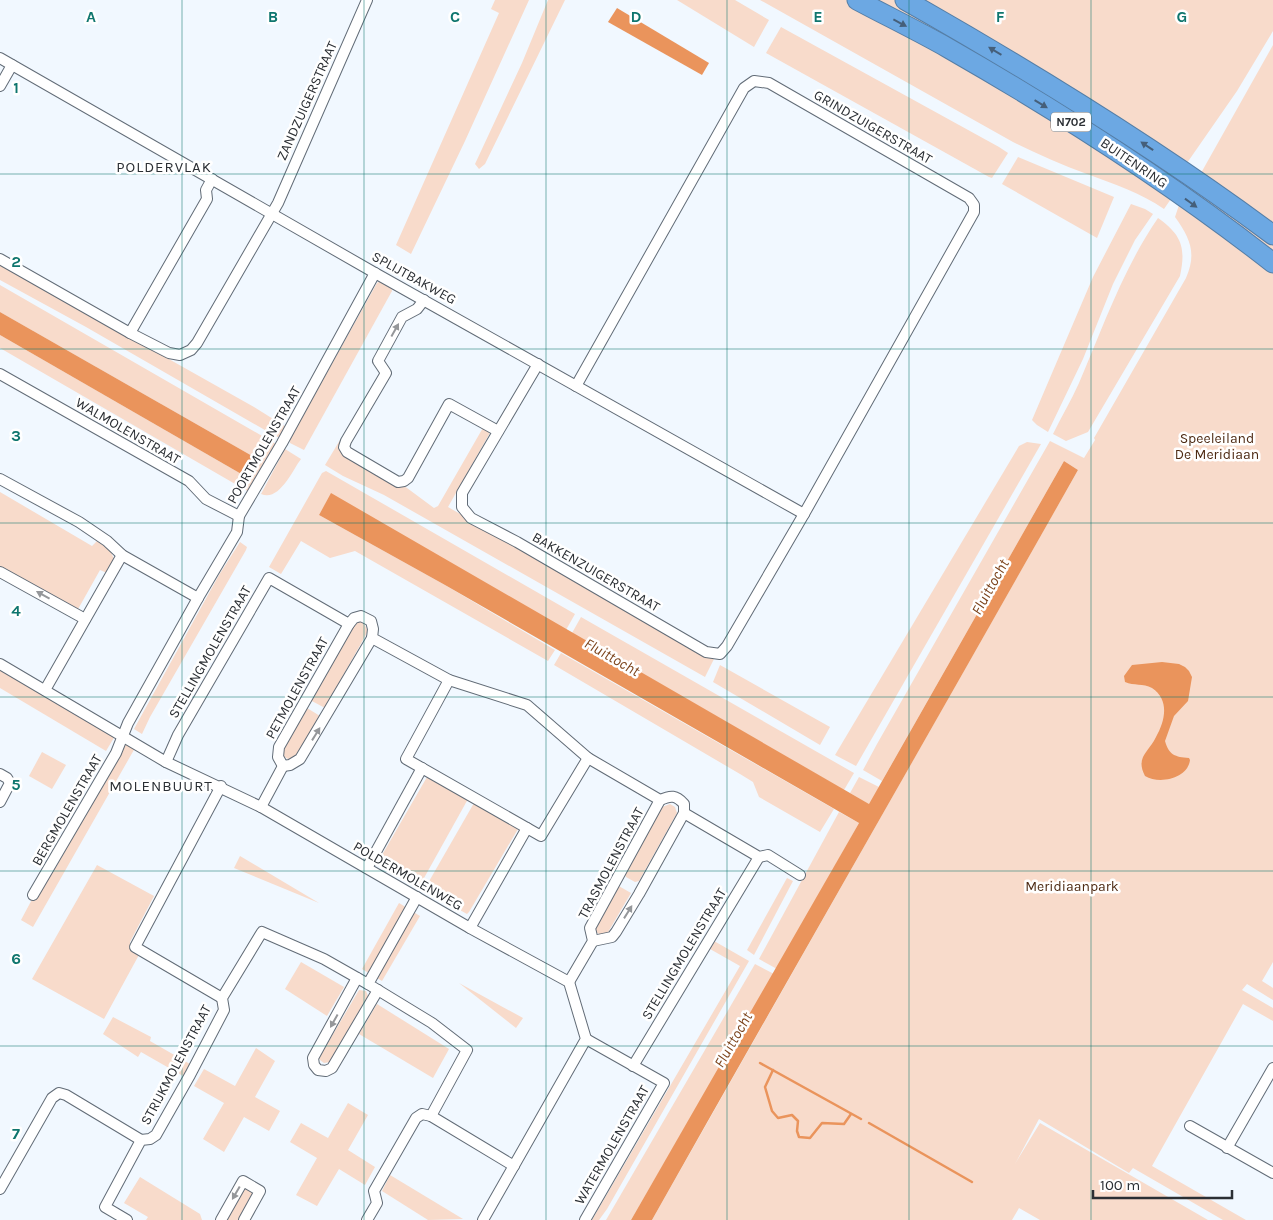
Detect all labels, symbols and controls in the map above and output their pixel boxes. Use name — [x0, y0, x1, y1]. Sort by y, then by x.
text: A — [86, 7, 96, 26]
text: B — [268, 7, 278, 26]
text: C — [450, 7, 460, 26]
text: D — [631, 7, 642, 26]
text: E — [813, 7, 823, 26]
text: F — [996, 7, 1005, 26]
text: G — [1177, 7, 1187, 26]
one-way arrow — [893, 19, 907, 27]
street label: ZANDZUIGERSTRAAT — [273, 39, 341, 163]
one-way arrow — [988, 47, 1001, 56]
text: 1 — [13, 78, 19, 97]
street label: GRINDZUIGERSTRAAT — [811, 86, 935, 168]
one-way arrow — [1034, 99, 1047, 108]
road number: N702 — [1051, 112, 1091, 132]
street label: BUITENRING — [1097, 134, 1171, 192]
one-way arrow — [1140, 142, 1154, 151]
district label: POLDERVLAK — [116, 158, 212, 176]
one-way arrow — [1184, 197, 1197, 208]
street label: SPLIJTBAKWEG — [369, 248, 459, 308]
text: 2 — [11, 252, 21, 271]
one-way arrow — [390, 323, 399, 336]
street label: POORTMOLENSTRAAT — [223, 383, 305, 507]
street label: WALMOLENSTRAAT — [73, 394, 183, 468]
text: 3 — [11, 426, 21, 445]
park label: Speeleiland De Meridiaan — [1175, 430, 1259, 463]
street label: BAKKENZUIGERSTRAAT — [529, 528, 663, 616]
water label: Fluittocht — [967, 555, 1013, 618]
street label: STELLINGMOLENSTRAAT — [165, 583, 255, 721]
one-way arrow — [36, 591, 49, 600]
text: 4 — [11, 601, 21, 620]
street label: PETMOLENSTRAAT — [262, 634, 332, 742]
water label: Fluittocht — [581, 634, 644, 680]
one-way arrow — [311, 727, 320, 740]
street label: BERGMOLENSTRAAT — [28, 751, 106, 869]
text: 5 — [11, 775, 21, 794]
district label: MOLENBUURT — [109, 777, 213, 795]
street label: TRASMOLENSTRAAT — [574, 804, 648, 922]
street label: POLDERMOLENWEG — [350, 838, 466, 914]
park label: Meridiaanpark — [1025, 878, 1119, 895]
street label: STELLINGMOLENSTRAAT — [638, 885, 730, 1023]
one-way arrow — [623, 906, 632, 919]
text: 6 — [11, 949, 21, 968]
street label: STRIJKMOLENSTRAAT — [137, 1002, 215, 1128]
water label: Fluittocht — [710, 1008, 756, 1071]
one-way arrow — [330, 1013, 338, 1028]
street label: WATERMOLENSTRAAT — [571, 1083, 653, 1207]
text: 7 — [12, 1124, 20, 1143]
scale bar — [1093, 1168, 1232, 1200]
text: 100 m — [1100, 1176, 1140, 1194]
one-way arrow — [232, 1187, 241, 1200]

